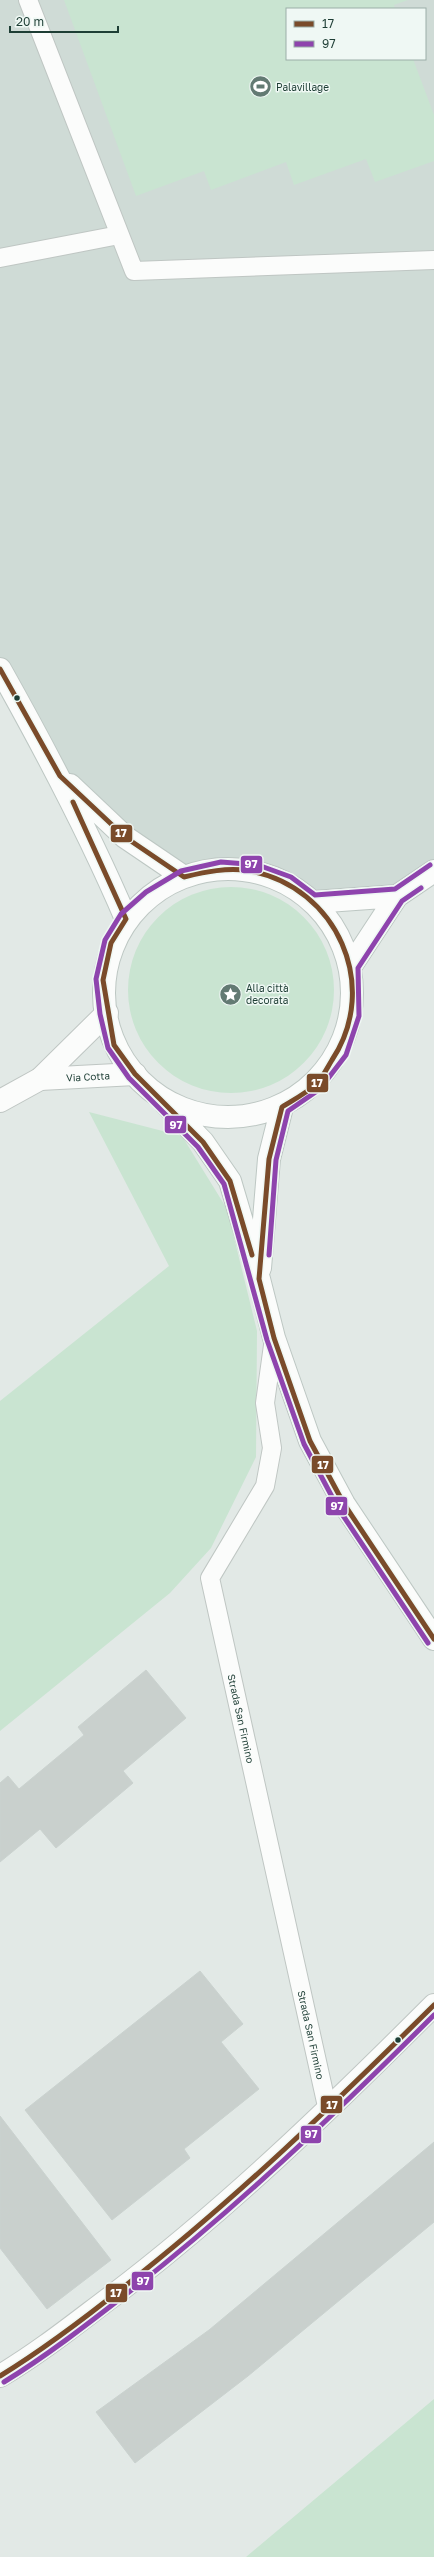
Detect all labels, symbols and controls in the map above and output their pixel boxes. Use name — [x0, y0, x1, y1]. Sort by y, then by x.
scale bar — [10, 8, 118, 34]
legend — [286, 8, 426, 60]
text: 20 m — [16, 14, 44, 29]
text: 17 — [322, 16, 334, 31]
text: 97 — [322, 36, 336, 51]
sports icon: Palavillage — [247, 74, 273, 100]
place label: Palavillage — [276, 81, 329, 93]
unlabelled marker — [12, 693, 22, 703]
line badge: 17 — [110, 824, 133, 843]
text: 17 — [115, 826, 127, 839]
line badge: 97 — [240, 855, 263, 874]
text: 97 — [245, 857, 257, 870]
place icon: Alla città decorata — [218, 981, 244, 1007]
place label: Alla città decorata — [246, 982, 289, 1006]
street label: Via Cotta — [66, 1069, 110, 1084]
line badge: 17 — [306, 1073, 329, 1093]
text: 17 — [311, 1076, 323, 1089]
line badge: 97 — [164, 1115, 187, 1134]
text: 97 — [170, 1118, 182, 1131]
line badge: 17 — [311, 1455, 334, 1474]
text: 17 — [317, 1458, 329, 1471]
line badge: 97 — [325, 1496, 348, 1516]
text: 97 — [331, 1499, 343, 1512]
street label: Strada San Firmino — [225, 1673, 257, 1764]
street label: Strada San Firmino — [295, 1989, 327, 2081]
unlabelled marker — [393, 2035, 403, 2045]
line badge: 17 — [320, 2095, 343, 2114]
text: 17 — [326, 2098, 338, 2111]
line badge: 97 — [300, 2125, 322, 2144]
text: 97 — [305, 2127, 317, 2140]
line badge: 97 — [131, 2271, 154, 2291]
text: 97 — [137, 2274, 149, 2287]
line badge: 17 — [105, 2283, 128, 2303]
text: 17 — [110, 2286, 122, 2299]

